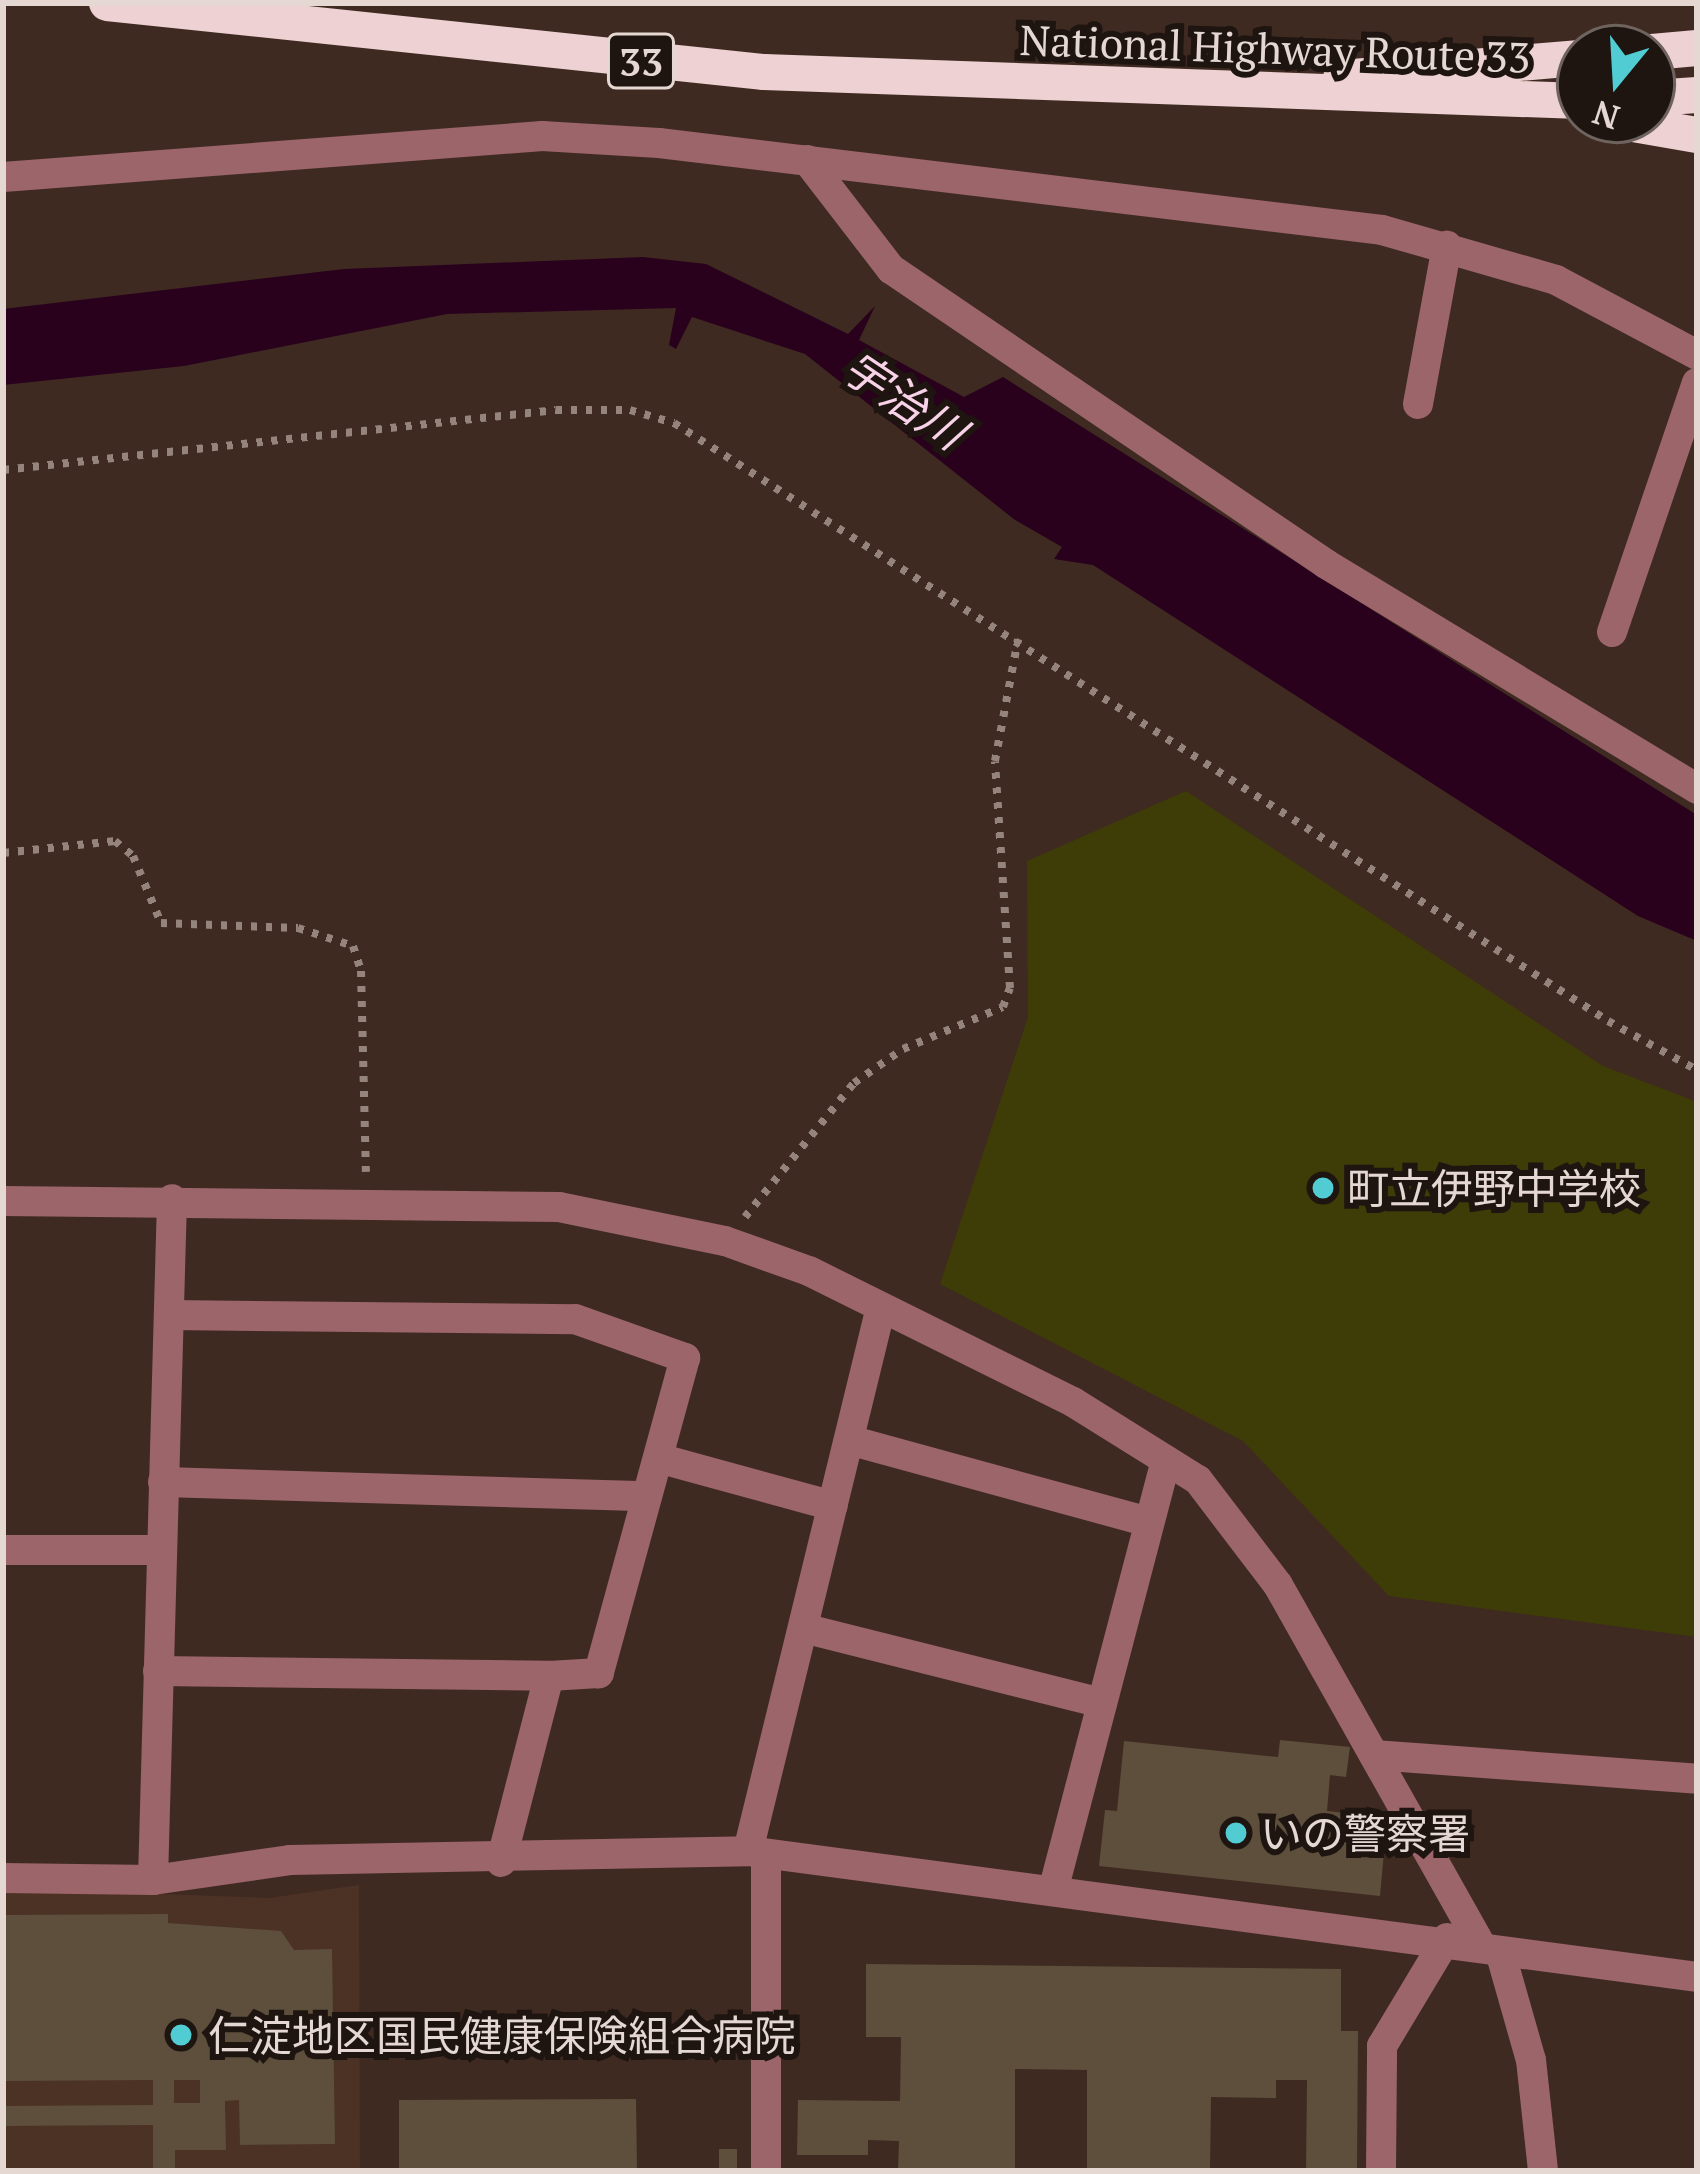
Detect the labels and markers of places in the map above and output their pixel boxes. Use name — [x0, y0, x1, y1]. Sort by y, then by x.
place label: 町立伊野中学校 — [1347, 1163, 1641, 1213]
marker: 町立伊野中学校 — [1310, 1175, 1336, 1201]
place label: いの警察署 — [1260, 1808, 1470, 1858]
marker: いの警察署 — [1223, 1820, 1249, 1846]
place label: 仁淀地区国民健康保険組合病院 — [208, 2010, 796, 2060]
marker: 仁淀地区国民健康保険組合病院 — [165, 2019, 197, 2051]

